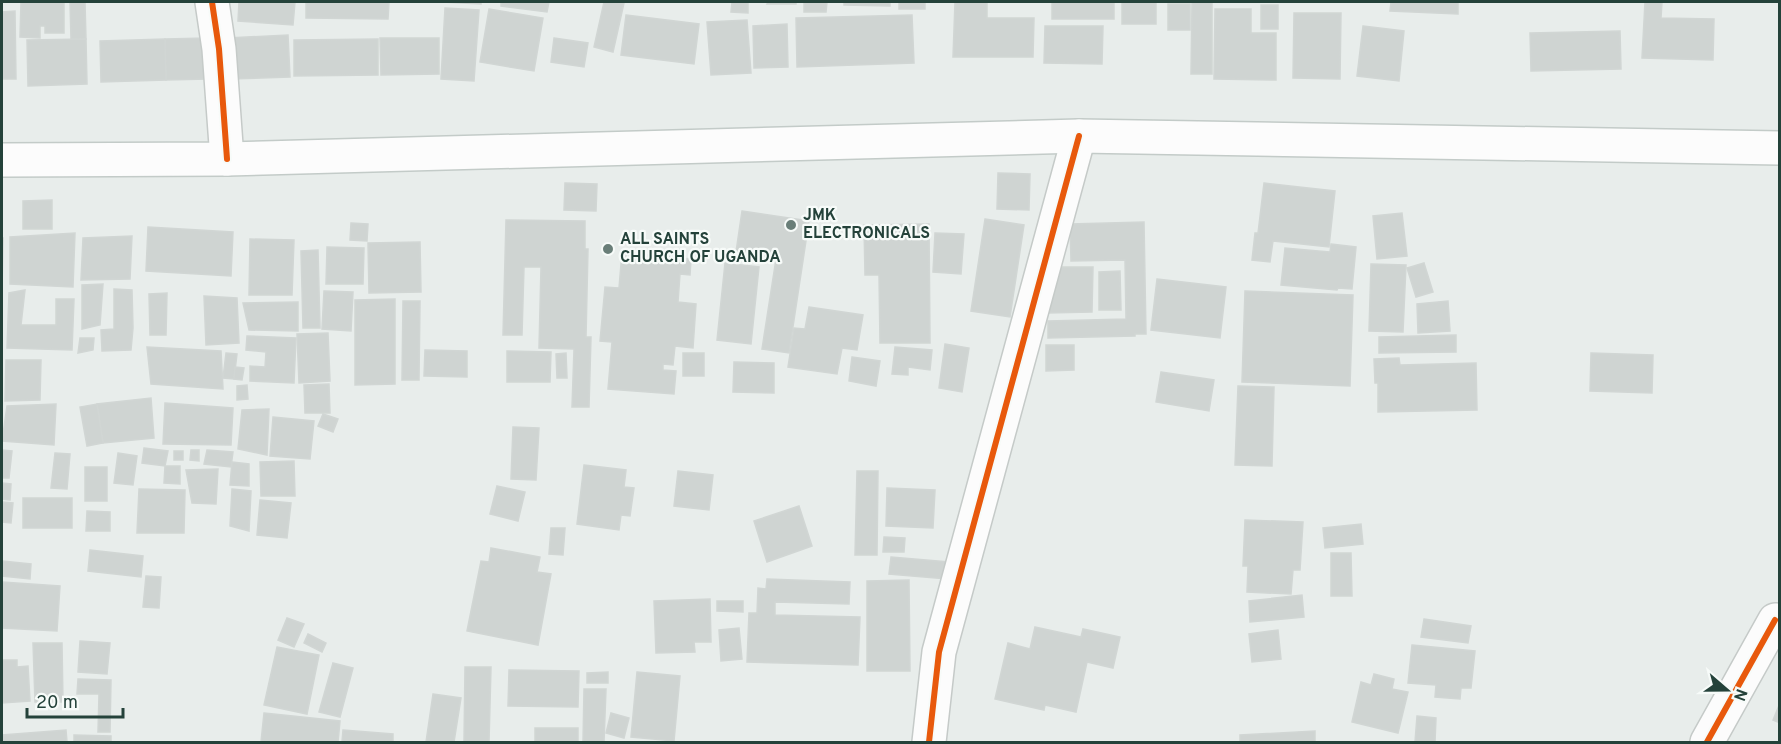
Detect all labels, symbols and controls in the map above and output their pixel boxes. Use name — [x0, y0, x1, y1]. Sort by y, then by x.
place label: JMK ELECTRONICALS — [803, 206, 930, 244]
marker: JMK ELECTRONICALS — [784, 218, 798, 232]
place label: ALL SAINTS CHURCH OF UGANDA — [620, 230, 781, 268]
marker: ALL SAINTS CHURCH OF UGANDA — [601, 242, 615, 256]
north arrow — [1697, 660, 1757, 720]
scale bar — [27, 681, 123, 719]
text: N — [1728, 686, 1751, 703]
text: 20 m — [36, 692, 78, 715]

